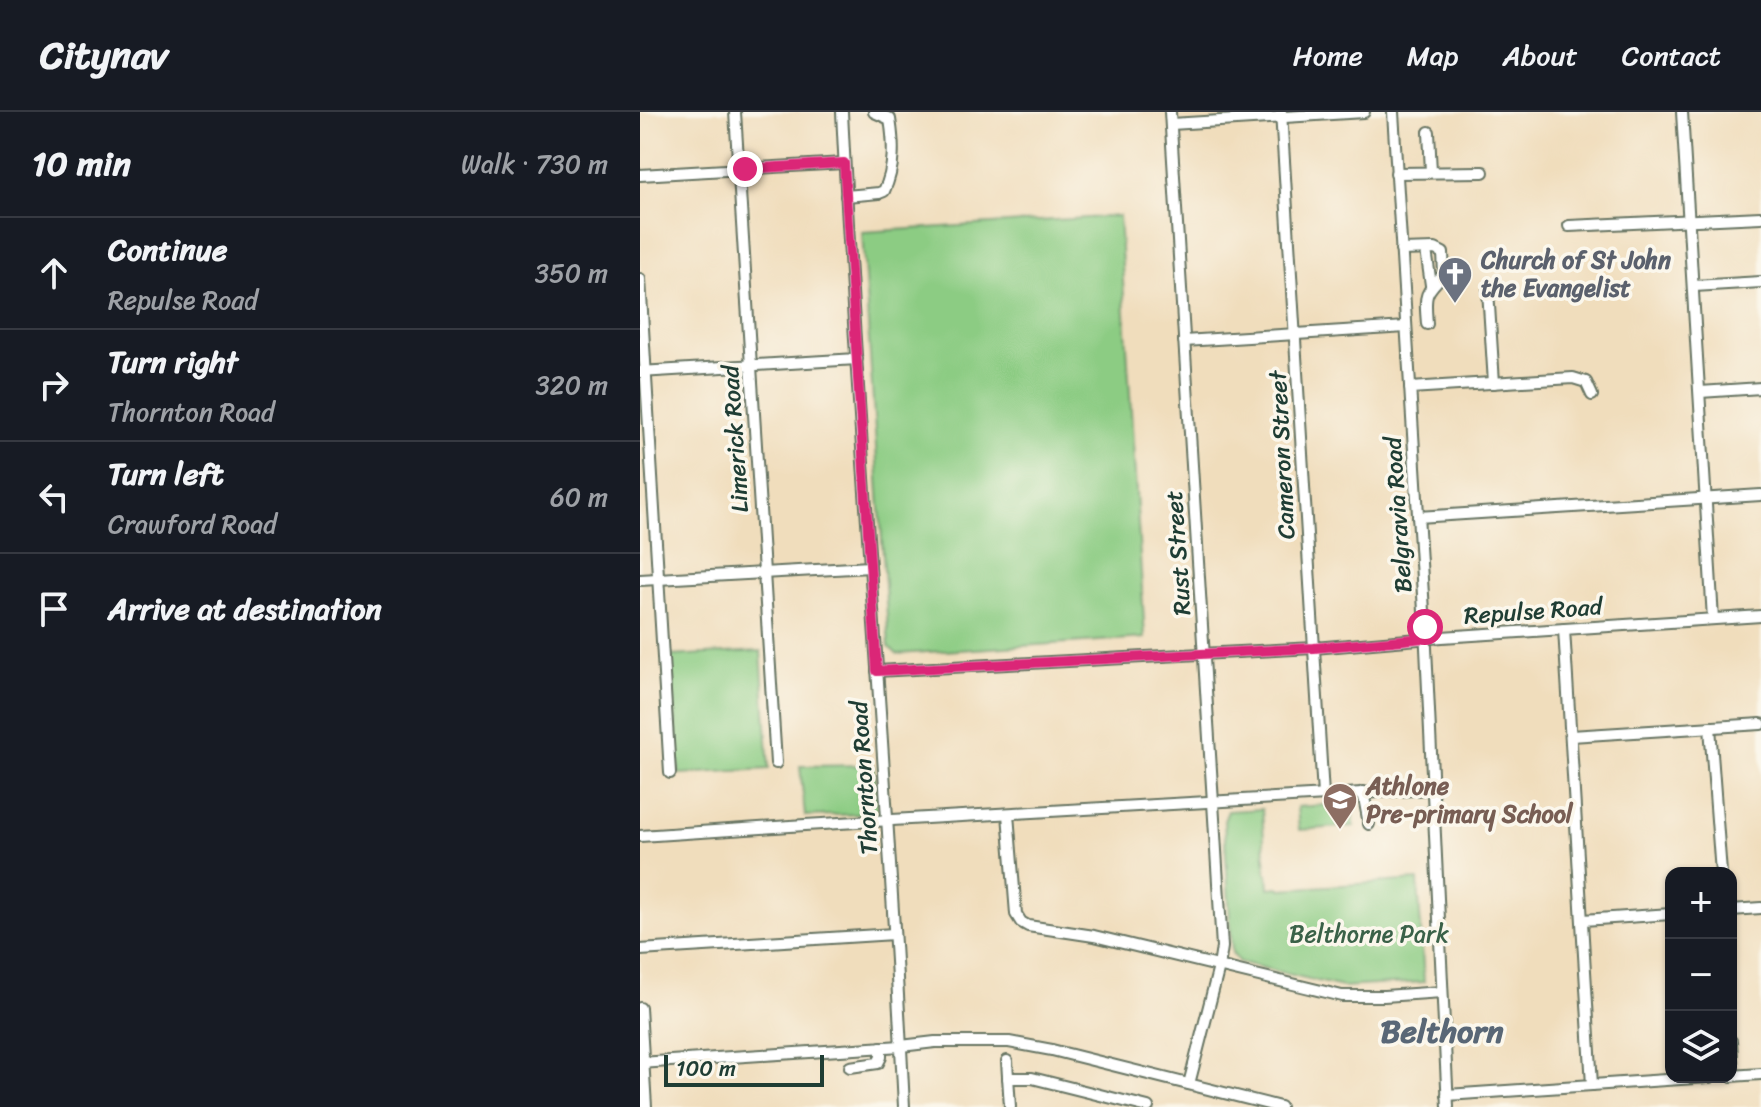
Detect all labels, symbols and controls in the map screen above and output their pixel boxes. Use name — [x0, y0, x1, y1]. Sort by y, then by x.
text: Citynav — [40, 22, 168, 89]
text: Home — [1293, 31, 1363, 80]
text: Map — [1407, 31, 1458, 80]
text: About — [1502, 31, 1578, 80]
text: Contact — [1622, 31, 1721, 80]
text: 10 min — [32, 134, 131, 194]
text: Walk · 730 m — [461, 141, 608, 187]
route end — [727, 151, 763, 187]
text: Continue — [108, 223, 227, 277]
place label: Church of St John the Evangelist — [1480, 239, 1671, 309]
text: 350 m — [535, 250, 608, 296]
icon: ahead — [32, 251, 76, 295]
church icon: Church of St John the Evangelist — [1436, 255, 1474, 305]
text: Repulse Road — [108, 277, 258, 323]
text: Turn right — [108, 335, 238, 389]
text: 320 m — [536, 362, 608, 408]
icon: right — [32, 363, 76, 407]
street label: Limerick Road — [709, 363, 761, 514]
street label: Cameron Street — [1257, 368, 1307, 540]
text: Thornton Road — [108, 389, 275, 435]
street label: Belgravia Road — [1371, 433, 1424, 594]
text: Turn left — [108, 447, 224, 501]
text: 60 m — [550, 474, 608, 520]
icon: left — [32, 475, 76, 519]
street label: Rust Street — [1153, 489, 1203, 617]
text: Crawford Road — [108, 501, 277, 547]
text: Arrive at destination — [108, 582, 382, 636]
street label: Repulse Road — [1463, 585, 1606, 637]
icon: arrive — [32, 587, 76, 631]
route start — [1407, 609, 1443, 645]
street label: Thornton Road — [838, 698, 890, 856]
place label: Athlone Pre-primary School — [1365, 765, 1574, 835]
school or university icon: Athlone Pre-primary School — [1321, 781, 1359, 831]
map controls — [1665, 867, 1737, 1083]
button: + — [1665, 867, 1737, 939]
park label: Belthorne Park — [1289, 913, 1449, 955]
button: − — [1665, 939, 1737, 1011]
district label: Belthorn — [1380, 1003, 1504, 1060]
button: layers — [1665, 1011, 1737, 1083]
text: 100 m — [676, 1049, 736, 1088]
scale bar — [664, 1051, 824, 1087]

